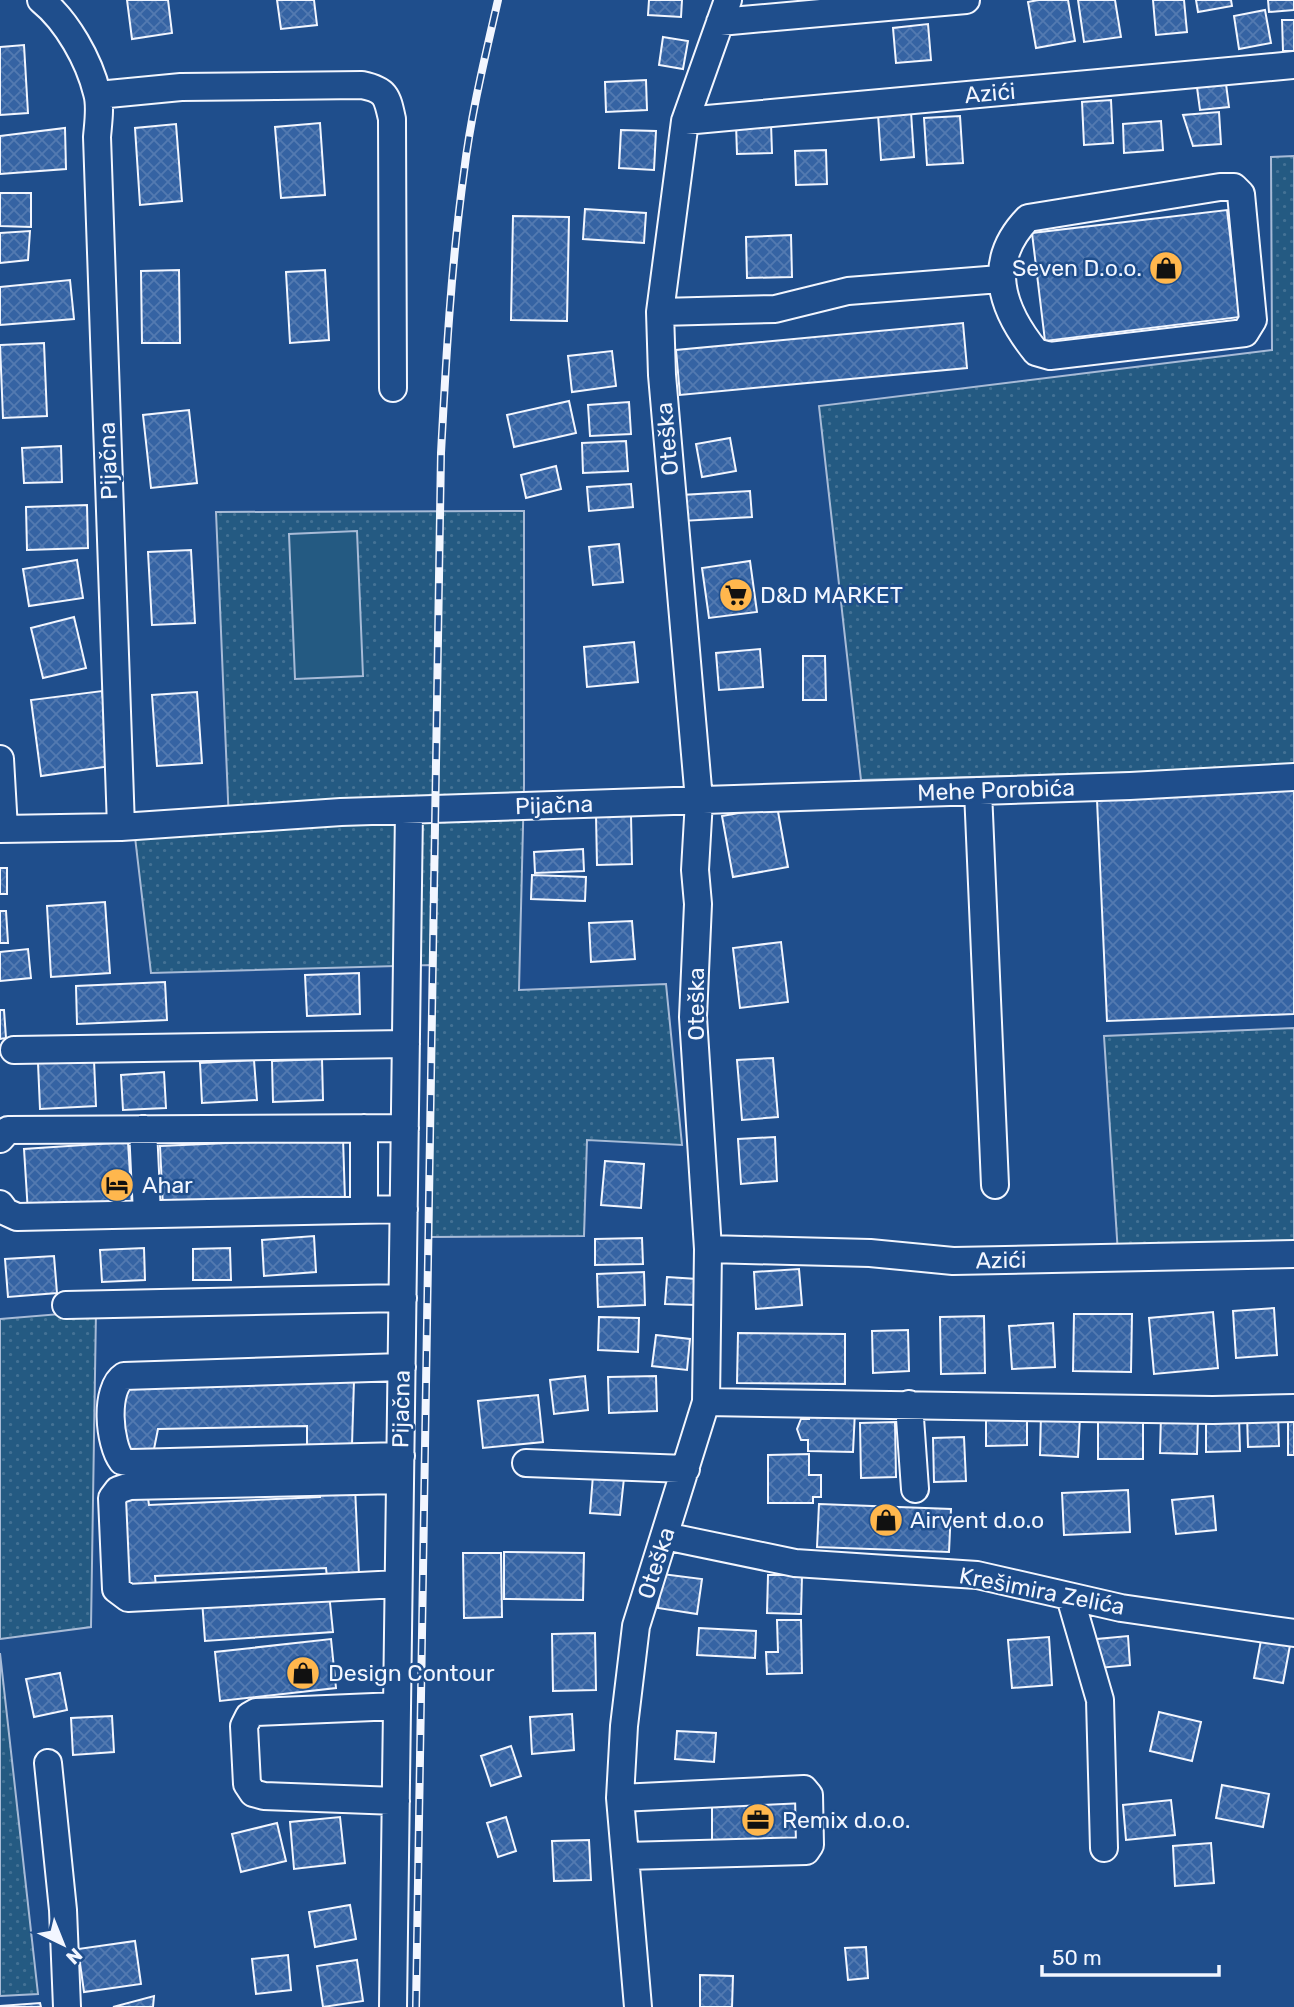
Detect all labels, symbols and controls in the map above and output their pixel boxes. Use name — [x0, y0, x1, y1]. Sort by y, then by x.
street label: Azići — [963, 77, 1017, 109]
shop icon: Seven D.o.o. — [1147, 249, 1185, 287]
place label: Seven D.o.o. — [1012, 254, 1142, 282]
street label: Oteška — [650, 401, 684, 477]
street label: Pijačna — [93, 421, 123, 501]
supermarket icon: D&D MARKET — [717, 576, 755, 614]
place label: D&D MARKET — [760, 581, 903, 609]
street label: Mehe Porobića — [917, 773, 1075, 807]
street label: Pijačna — [514, 790, 594, 820]
street label: Oteška — [682, 967, 710, 1041]
hotel icon: Ahar — [98, 1166, 136, 1204]
place label: Ahar — [142, 1171, 193, 1199]
street label: Azići — [975, 1246, 1027, 1274]
street label: Pijačna — [386, 1370, 416, 1448]
shop icon: Airvent d.o.o — [867, 1501, 905, 1539]
place label: Airvent d.o.o — [910, 1506, 1044, 1534]
street label: Oteška — [631, 1524, 681, 1602]
street label: Krešimira Zelića — [957, 1561, 1127, 1621]
shop icon: Design Contour — [284, 1654, 322, 1692]
place label: Design Contour — [328, 1659, 495, 1687]
office icon: Remix d.o.o. — [739, 1801, 777, 1839]
place label: Remix d.o.o. — [782, 1806, 910, 1834]
north arrow — [28, 1909, 98, 1979]
scale bar — [1042, 1934, 1219, 1978]
text: N — [61, 1943, 87, 1969]
text: 50 m — [1052, 1945, 1102, 1970]

